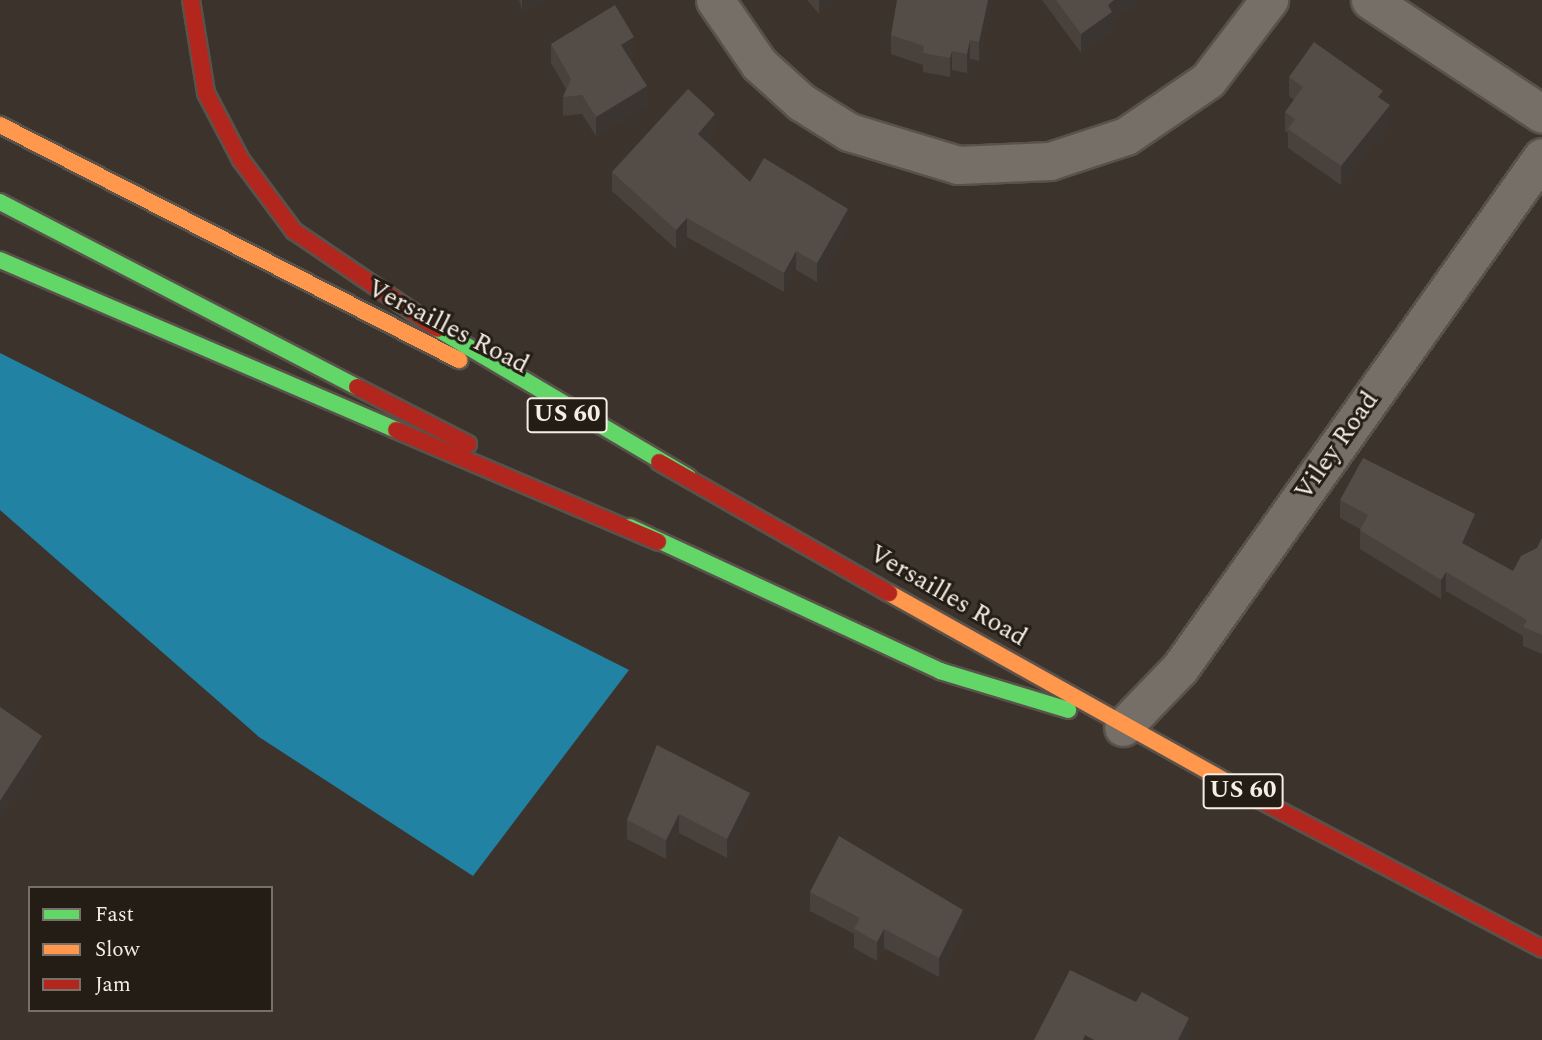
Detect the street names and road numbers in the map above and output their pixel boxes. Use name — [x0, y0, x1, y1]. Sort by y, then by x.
street label: Versailles Road — [362, 273, 534, 381]
street label: Viley Road — [1288, 386, 1386, 506]
road number: US 60 — [525, 394, 609, 436]
street label: Versailles Road — [863, 538, 1033, 654]
road number: US 60 — [1201, 770, 1285, 812]

